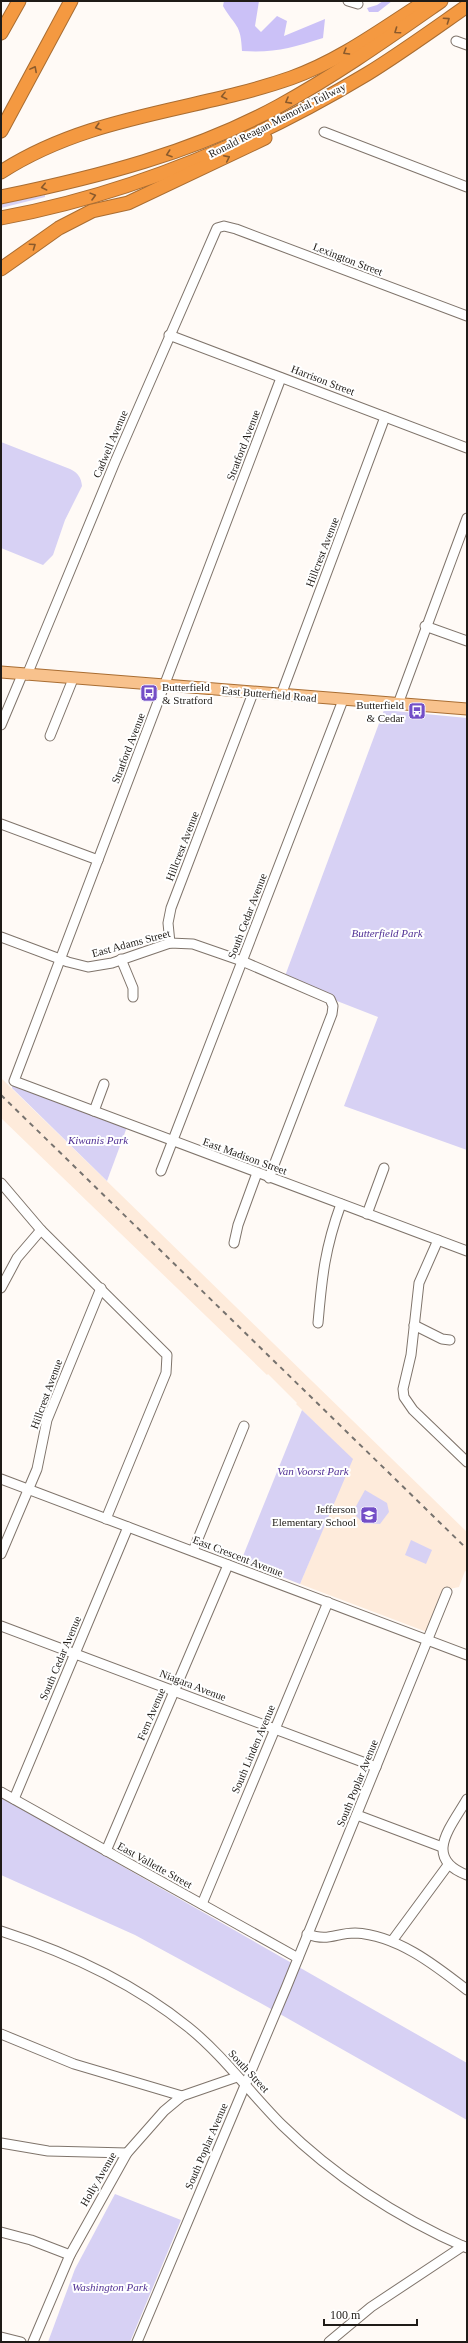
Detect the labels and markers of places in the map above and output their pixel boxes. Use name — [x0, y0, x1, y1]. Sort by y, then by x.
place label: Butterfield & Stratford — [162, 681, 213, 706]
bus stop icon: Butterfield & Stratford — [139, 683, 159, 703]
place label: Butterfield & Cedar — [356, 699, 404, 724]
bus stop icon: Butterfield & Cedar — [407, 701, 427, 721]
place label: Jefferson Elementary School — [272, 1503, 356, 1528]
school or university icon: Jefferson Elementary School — [359, 1505, 379, 1525]

